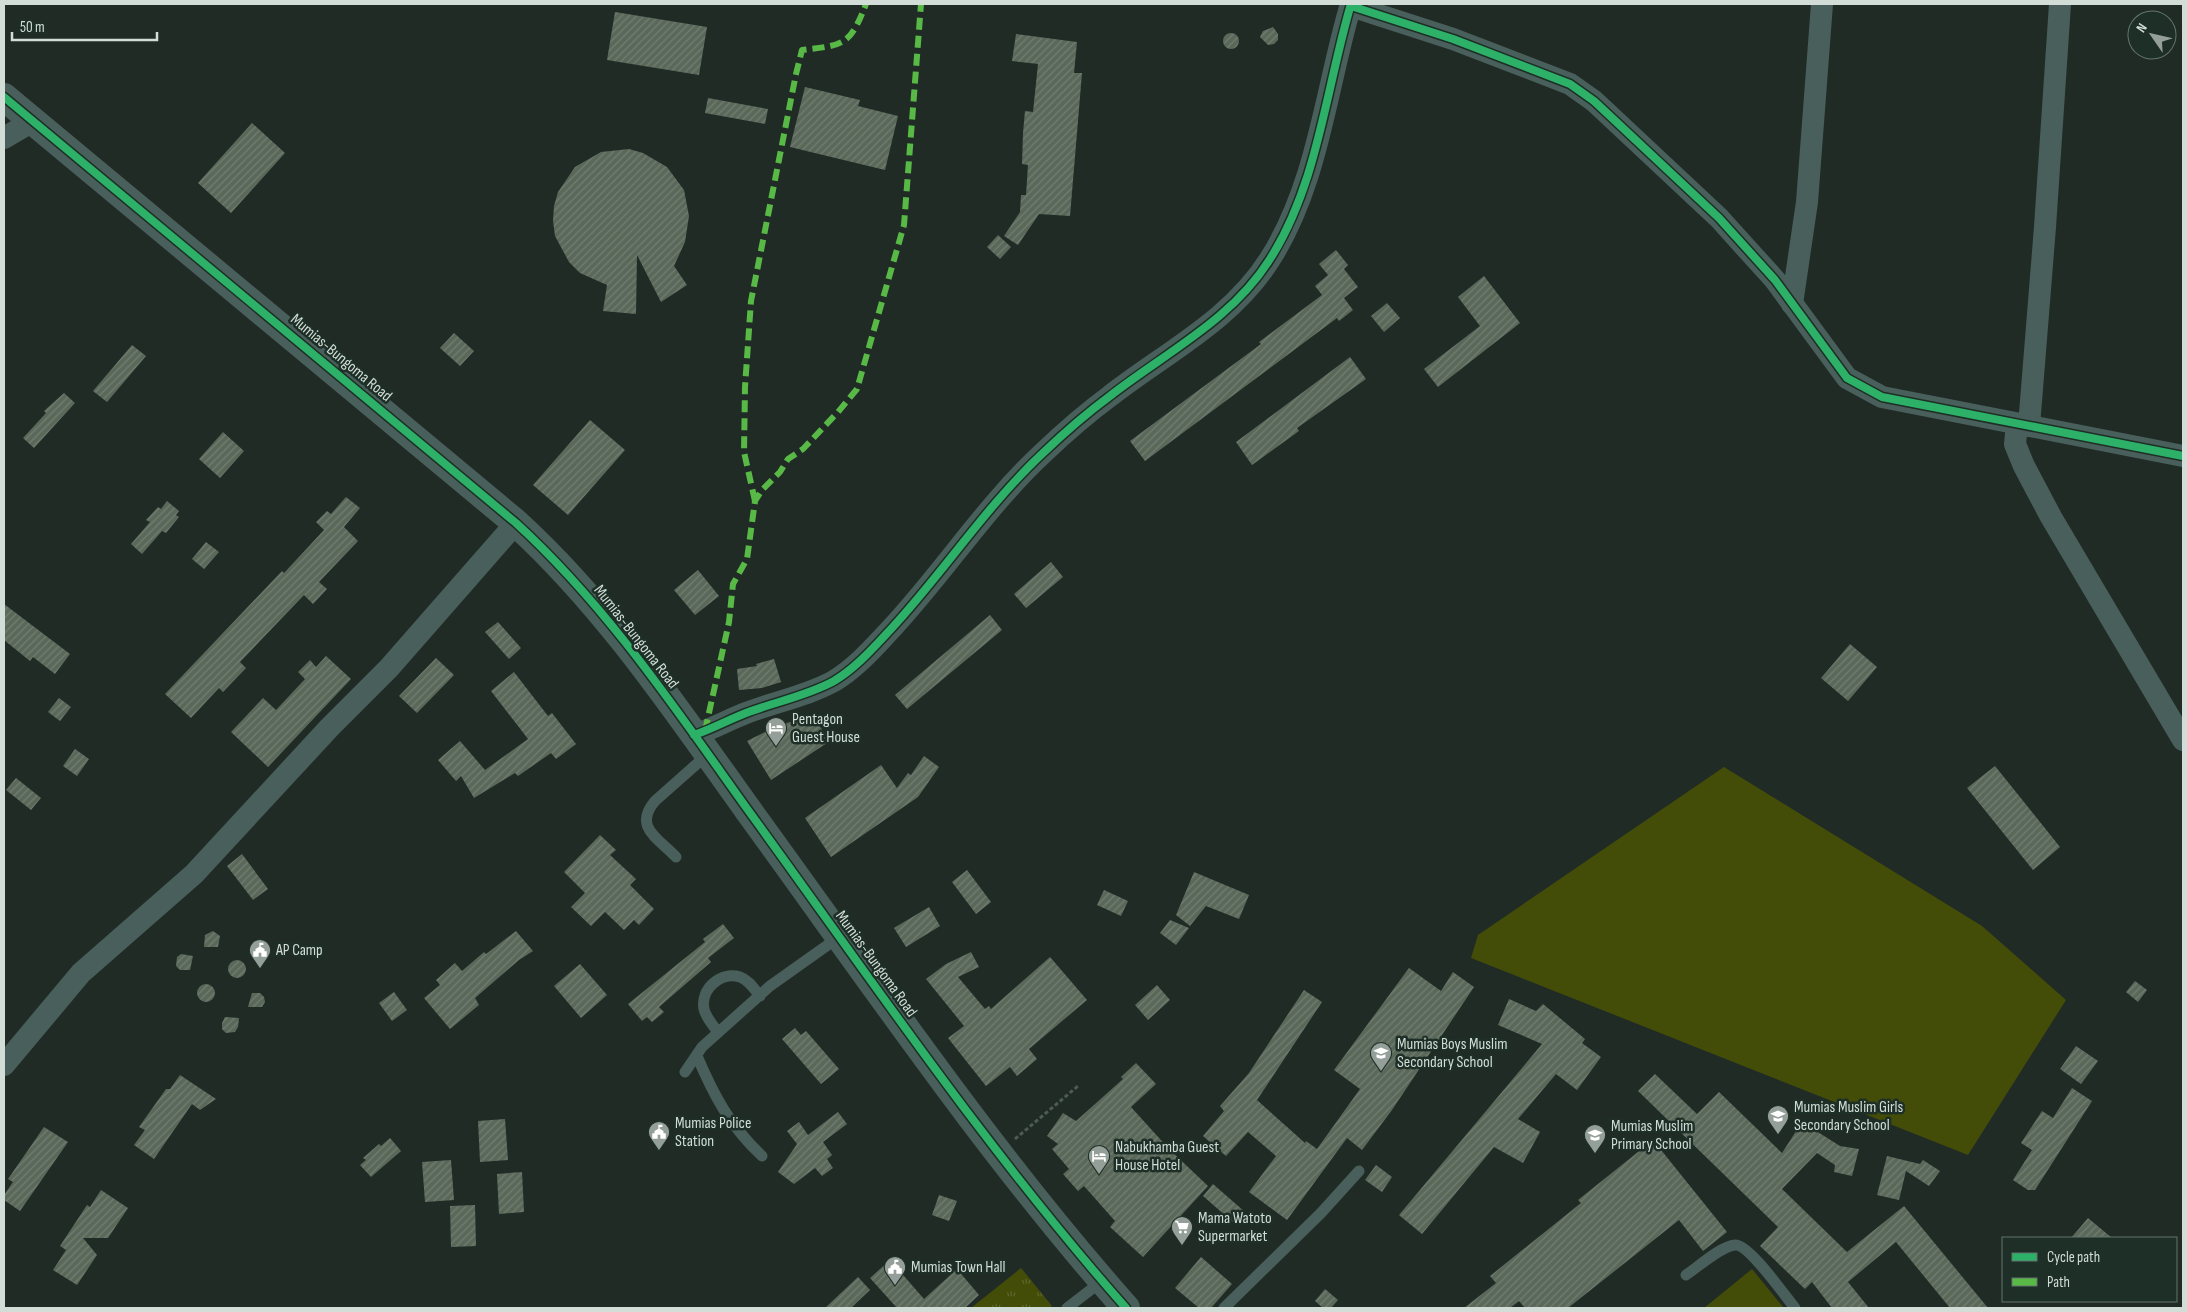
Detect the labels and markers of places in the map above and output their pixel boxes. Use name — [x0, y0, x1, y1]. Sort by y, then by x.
place label: Pentagon Guest House — [792, 710, 860, 747]
hotel icon: Pentagon Guest House — [764, 716, 788, 747]
public building icon: AP Camp — [248, 938, 272, 969]
place label: AP Camp — [275, 941, 323, 960]
place label: Mumias Boys Muslim Secondary School — [1397, 1035, 1507, 1072]
school or university icon: Mumias Boys Muslim Secondary School — [1369, 1041, 1393, 1072]
place label: Mumias Muslim Girls Secondary School — [1794, 1098, 1903, 1135]
school or university icon: Mumias Muslim Girls Secondary School — [1766, 1104, 1790, 1135]
place label: Mumias Police Station — [675, 1114, 751, 1151]
place label: Mumias Muslim Primary School — [1611, 1117, 1693, 1154]
public building icon: Mumias Police Station — [647, 1120, 671, 1151]
school or university icon: Mumias Muslim Primary School — [1583, 1123, 1607, 1154]
place label: Nabukhamba Guest House Hotel — [1115, 1138, 1219, 1175]
hotel icon: Nabukhamba Guest House Hotel — [1087, 1144, 1111, 1175]
place label: Mama Watoto Supermarket — [1198, 1209, 1272, 1246]
supermarket icon: Mama Watoto Supermarket — [1170, 1215, 1194, 1246]
public building icon: Mumias Town Hall — [883, 1255, 907, 1286]
place label: Mumias Town Hall — [911, 1258, 1006, 1277]

